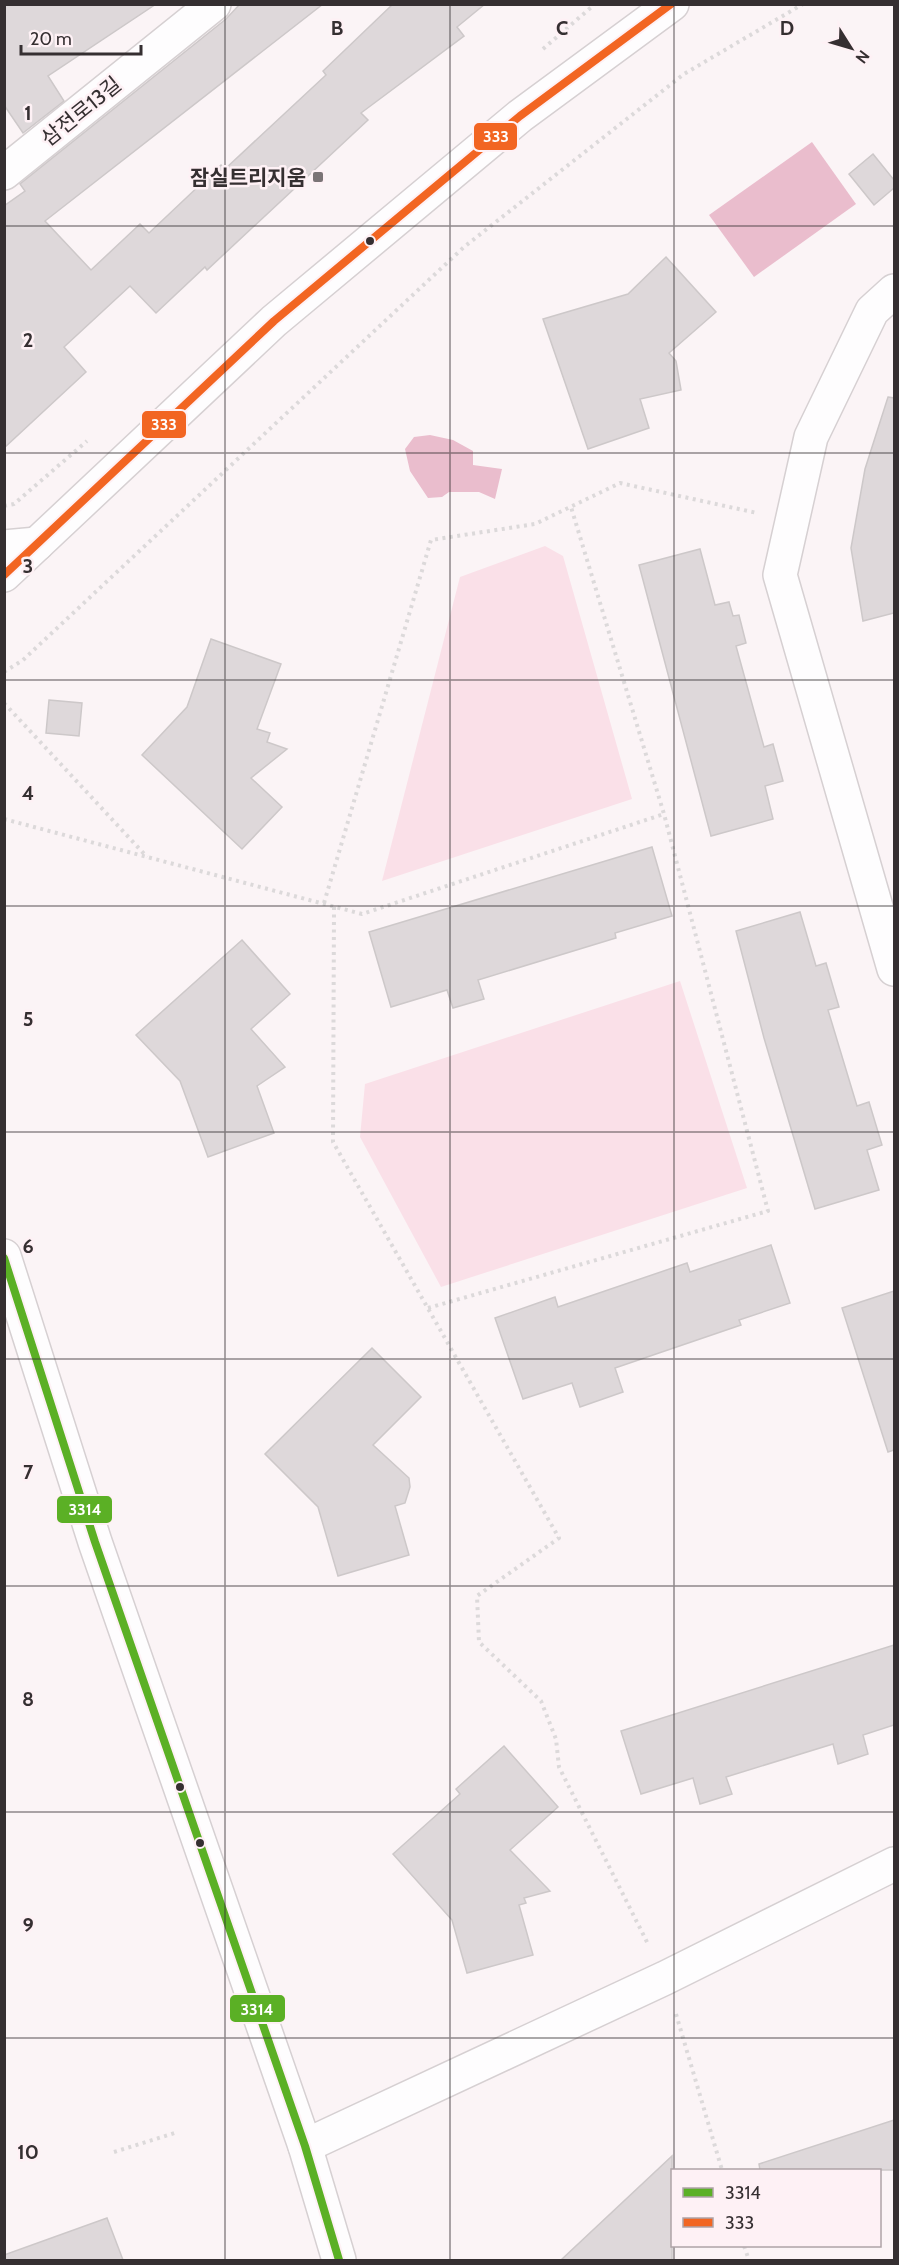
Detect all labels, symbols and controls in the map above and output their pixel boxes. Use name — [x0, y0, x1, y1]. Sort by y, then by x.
text: B — [331, 16, 343, 40]
text: C — [556, 16, 568, 40]
text: D — [780, 16, 794, 40]
scale bar — [21, 18, 141, 56]
north arrow — [821, 18, 881, 78]
text: 20 m — [30, 28, 72, 50]
text: N — [852, 46, 874, 67]
street label: 삼전로13길 — [36, 71, 126, 151]
text: 1 — [24, 101, 32, 125]
line badge: 333 — [473, 122, 518, 151]
text: 333 — [483, 127, 509, 146]
place label: 잠실트리지움 — [190, 165, 306, 190]
marker: 잠실트리지움 — [311, 170, 325, 184]
unlabelled marker — [364, 235, 376, 247]
text: 2 — [23, 328, 33, 352]
line badge: 333 — [141, 410, 187, 439]
text: 333 — [151, 415, 177, 434]
text: 3 — [23, 554, 33, 578]
text: 4 — [22, 781, 34, 805]
text: 5 — [23, 1007, 33, 1031]
text: 6 — [22, 1234, 34, 1258]
text: 7 — [23, 1460, 34, 1484]
line badge: 3314 — [56, 1495, 113, 1524]
text: 3314 — [68, 1500, 102, 1519]
text: 8 — [22, 1687, 34, 1711]
unlabelled marker — [174, 1781, 186, 1793]
unlabelled marker — [194, 1837, 206, 1849]
text: 9 — [22, 1913, 34, 1937]
line badge: 3314 — [229, 1994, 286, 2023]
text: 3314 — [240, 2000, 274, 2019]
text: 10 — [17, 2140, 39, 2164]
legend — [671, 2169, 881, 2247]
text: 3314 — [725, 2182, 761, 2204]
text: 333 — [725, 2212, 754, 2234]

